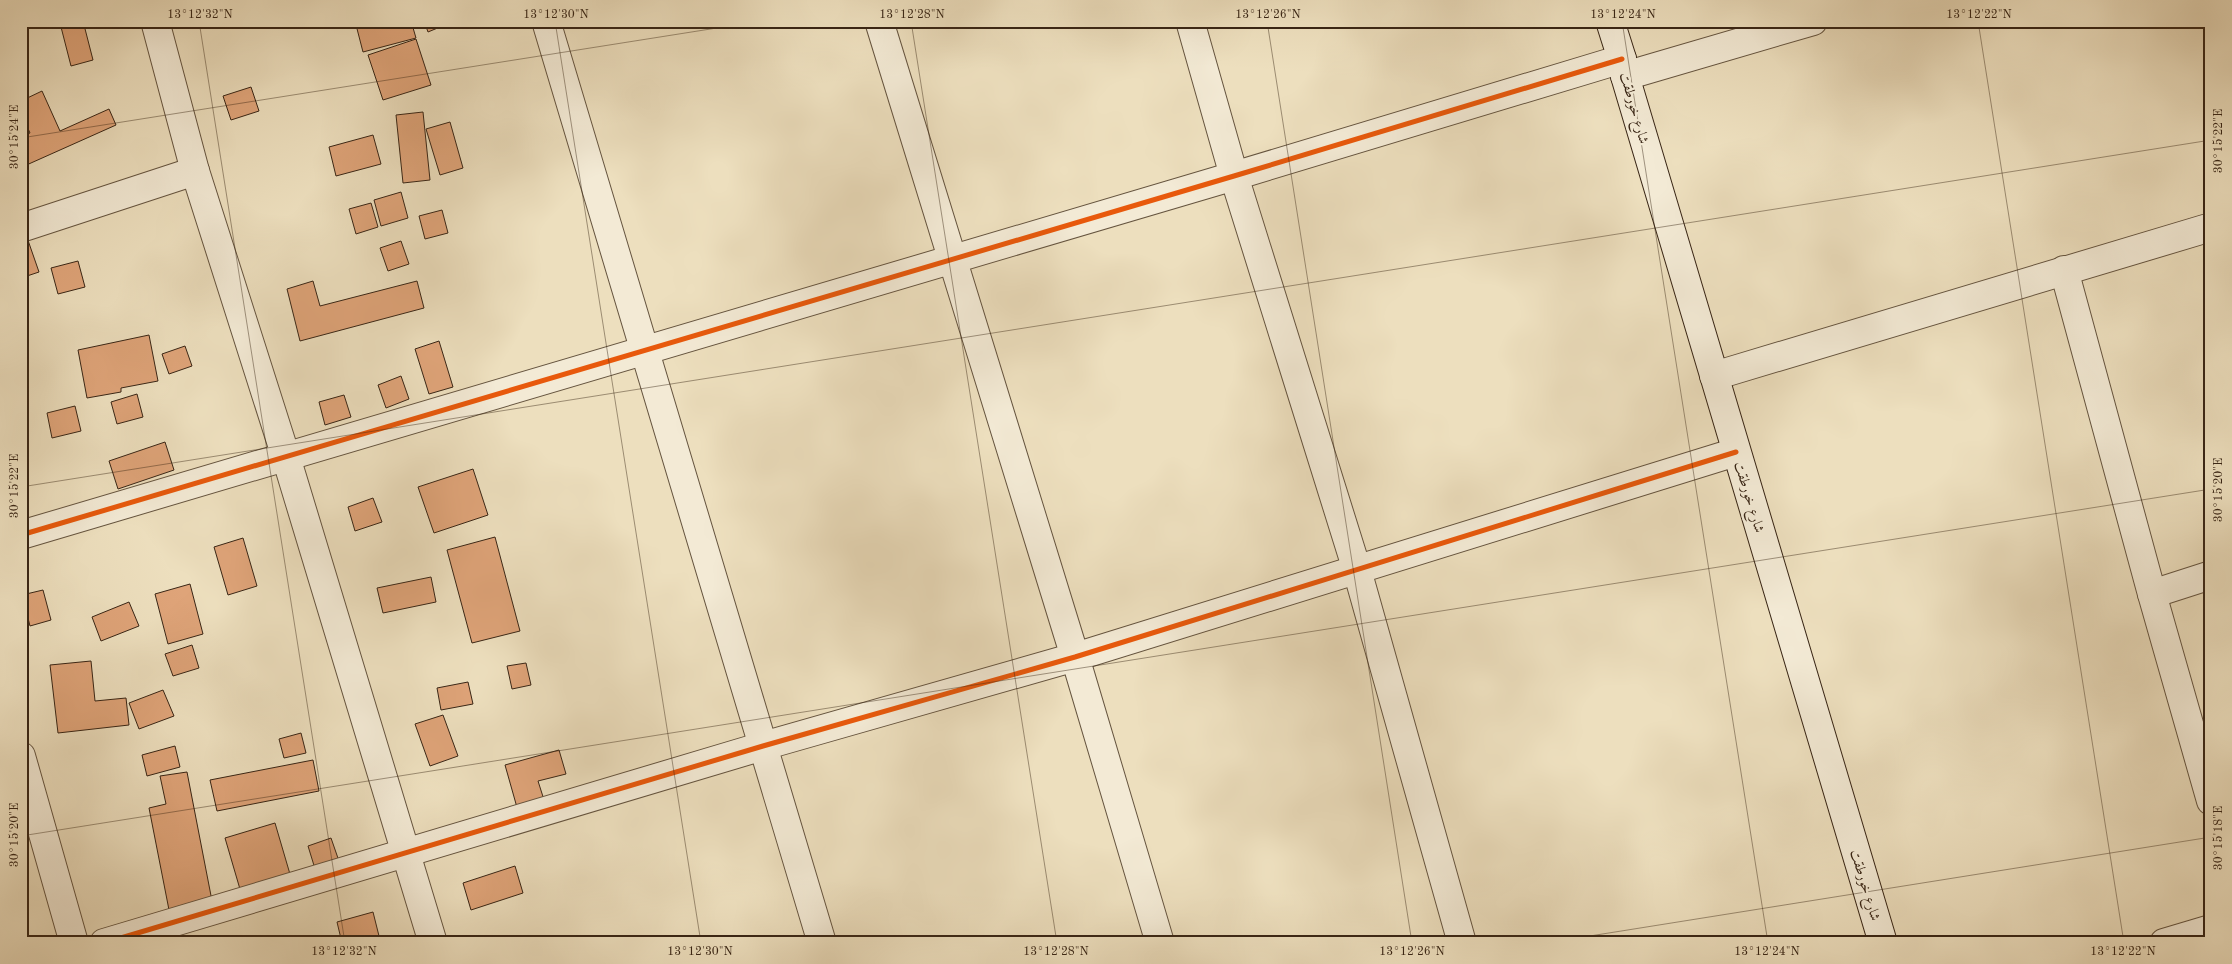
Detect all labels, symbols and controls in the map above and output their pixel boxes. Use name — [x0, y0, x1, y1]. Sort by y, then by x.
text: 13°12'32"N — [167, 9, 233, 21]
text: 13°12'30"N — [523, 9, 589, 21]
text: 13°12'28"N — [879, 9, 945, 21]
text: 13°12'26"N — [1235, 9, 1301, 21]
text: 13°12'24"N — [1590, 9, 1656, 21]
text: 13°12'22"N — [1946, 9, 2012, 21]
street label: شارع خورطقت — [1613, 71, 1651, 147]
text: 30°15'24"E — [8, 105, 21, 169]
text: 30°15'22"E — [2212, 109, 2225, 173]
text: 30°15'22"E — [8, 454, 21, 518]
text: 30°15'20"E — [2212, 458, 2225, 522]
street label: شارع خورطقت — [1728, 460, 1766, 536]
text: 30°15'20"E — [8, 803, 21, 867]
text: 30°15'18"E — [2212, 806, 2225, 870]
street label: شارع خورطقت — [1844, 848, 1882, 924]
text: 13°12'32"N — [311, 946, 377, 958]
text: 13°12'30"N — [667, 946, 733, 958]
text: 13°12'28"N — [1023, 946, 1089, 958]
text: 13°12'26"N — [1379, 946, 1445, 958]
text: 13°12'24"N — [1734, 946, 1800, 958]
text: 13°12'22"N — [2090, 946, 2156, 958]

